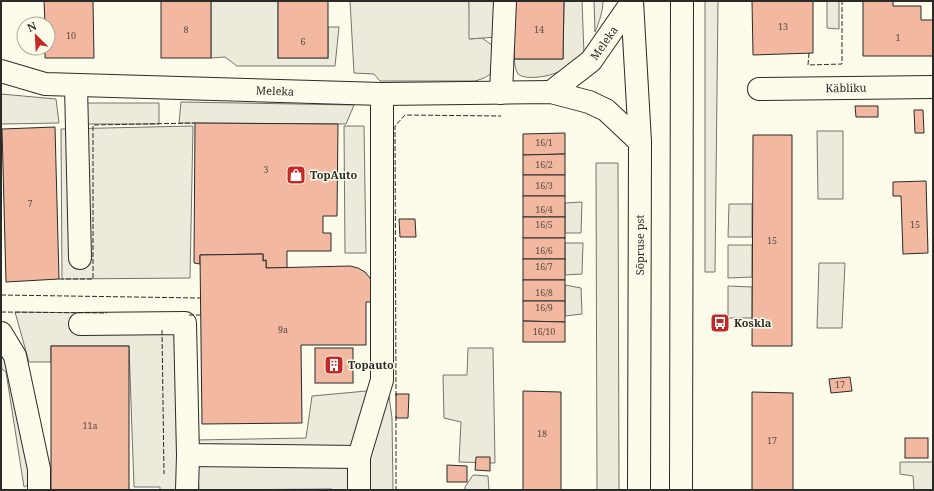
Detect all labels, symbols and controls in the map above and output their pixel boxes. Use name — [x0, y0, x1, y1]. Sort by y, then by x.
north arrow — [16, 16, 56, 56]
text: N — [25, 18, 39, 35]
house number: 13 — [778, 20, 788, 33]
house number: 8 — [183, 23, 189, 36]
house number: 14 — [534, 23, 544, 36]
street label: Meleka — [587, 23, 621, 63]
house number: 10 — [66, 29, 76, 42]
house number: 1 — [895, 31, 901, 44]
house number: 6 — [300, 35, 306, 48]
street label: Käbliku — [825, 80, 867, 95]
street label: Meleka — [256, 82, 294, 99]
house number: 16/1 — [535, 136, 553, 149]
house number: 16/2 — [535, 158, 553, 171]
house number: 3 — [263, 163, 269, 176]
shop icon: TopAuto — [285, 164, 307, 186]
place label: TopAuto — [310, 167, 357, 182]
house number: 16/3 — [535, 179, 553, 192]
house number: 7 — [27, 197, 33, 210]
house number: 16/4 — [535, 203, 553, 216]
street label: Sõpruse pst — [632, 215, 647, 275]
house number: 16/5 — [535, 218, 553, 231]
house number: 15 — [910, 218, 920, 231]
house number: 15 — [767, 234, 777, 247]
house number: 16/6 — [535, 244, 553, 257]
house number: 16/7 — [535, 260, 553, 273]
house number: 16/8 — [535, 286, 553, 299]
house number: 16/9 — [535, 301, 553, 314]
bus stop icon: Koskla — [709, 312, 731, 334]
place label: Koskla — [734, 315, 772, 330]
house number: 9a — [278, 323, 288, 336]
house number: 16/10 — [533, 325, 555, 338]
building icon: Topauto — [323, 354, 345, 376]
place label: Topauto — [348, 357, 394, 372]
house number: 17 — [835, 378, 845, 391]
house number: 11a — [82, 419, 98, 432]
house number: 18 — [537, 427, 547, 440]
house number: 17 — [767, 434, 777, 447]

